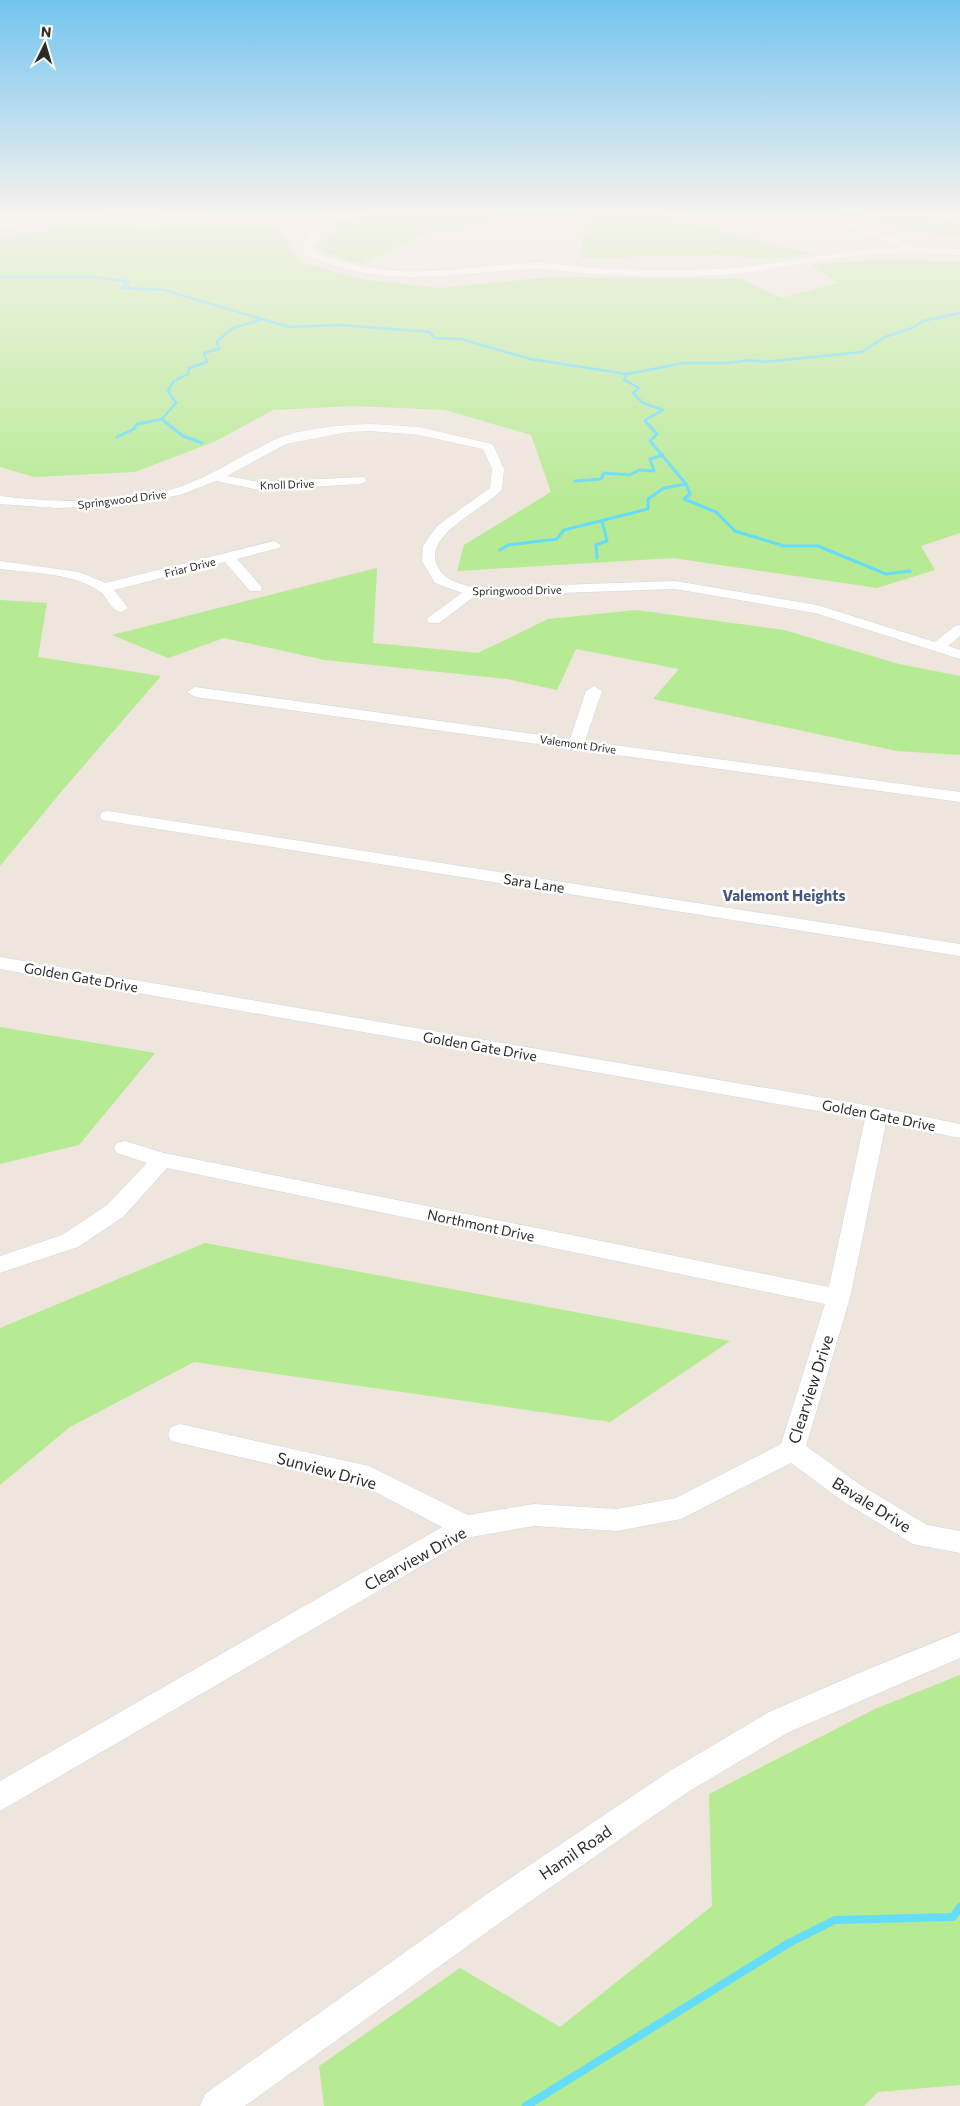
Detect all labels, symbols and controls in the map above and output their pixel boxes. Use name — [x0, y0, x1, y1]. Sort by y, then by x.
north arrow — [20, 20, 70, 70]
text: N — [40, 23, 52, 40]
street label: Knoll Drive — [260, 477, 315, 491]
street label: Springwood Drive — [77, 487, 167, 511]
street label: Friar Drive — [163, 554, 217, 580]
street label: Springwood Drive — [472, 583, 562, 597]
street label: Valemont Drive — [539, 732, 617, 756]
street label: Sara Lane — [502, 870, 566, 896]
district label: Valemont Heights — [722, 886, 846, 904]
street label: Golden Gate Drive — [23, 959, 139, 995]
street label: Golden Gate Drive — [422, 1028, 538, 1064]
street label: Golden Gate Drive — [821, 1096, 937, 1134]
street label: Northmont Drive — [426, 1205, 536, 1245]
street label: Clearview Drive — [783, 1332, 837, 1446]
street label: Sunview Drive — [275, 1448, 379, 1492]
street label: Bavale Drive — [829, 1472, 915, 1536]
street label: Clearview Drive — [361, 1522, 469, 1594]
street label: Hamil Road — [535, 1821, 615, 1883]

